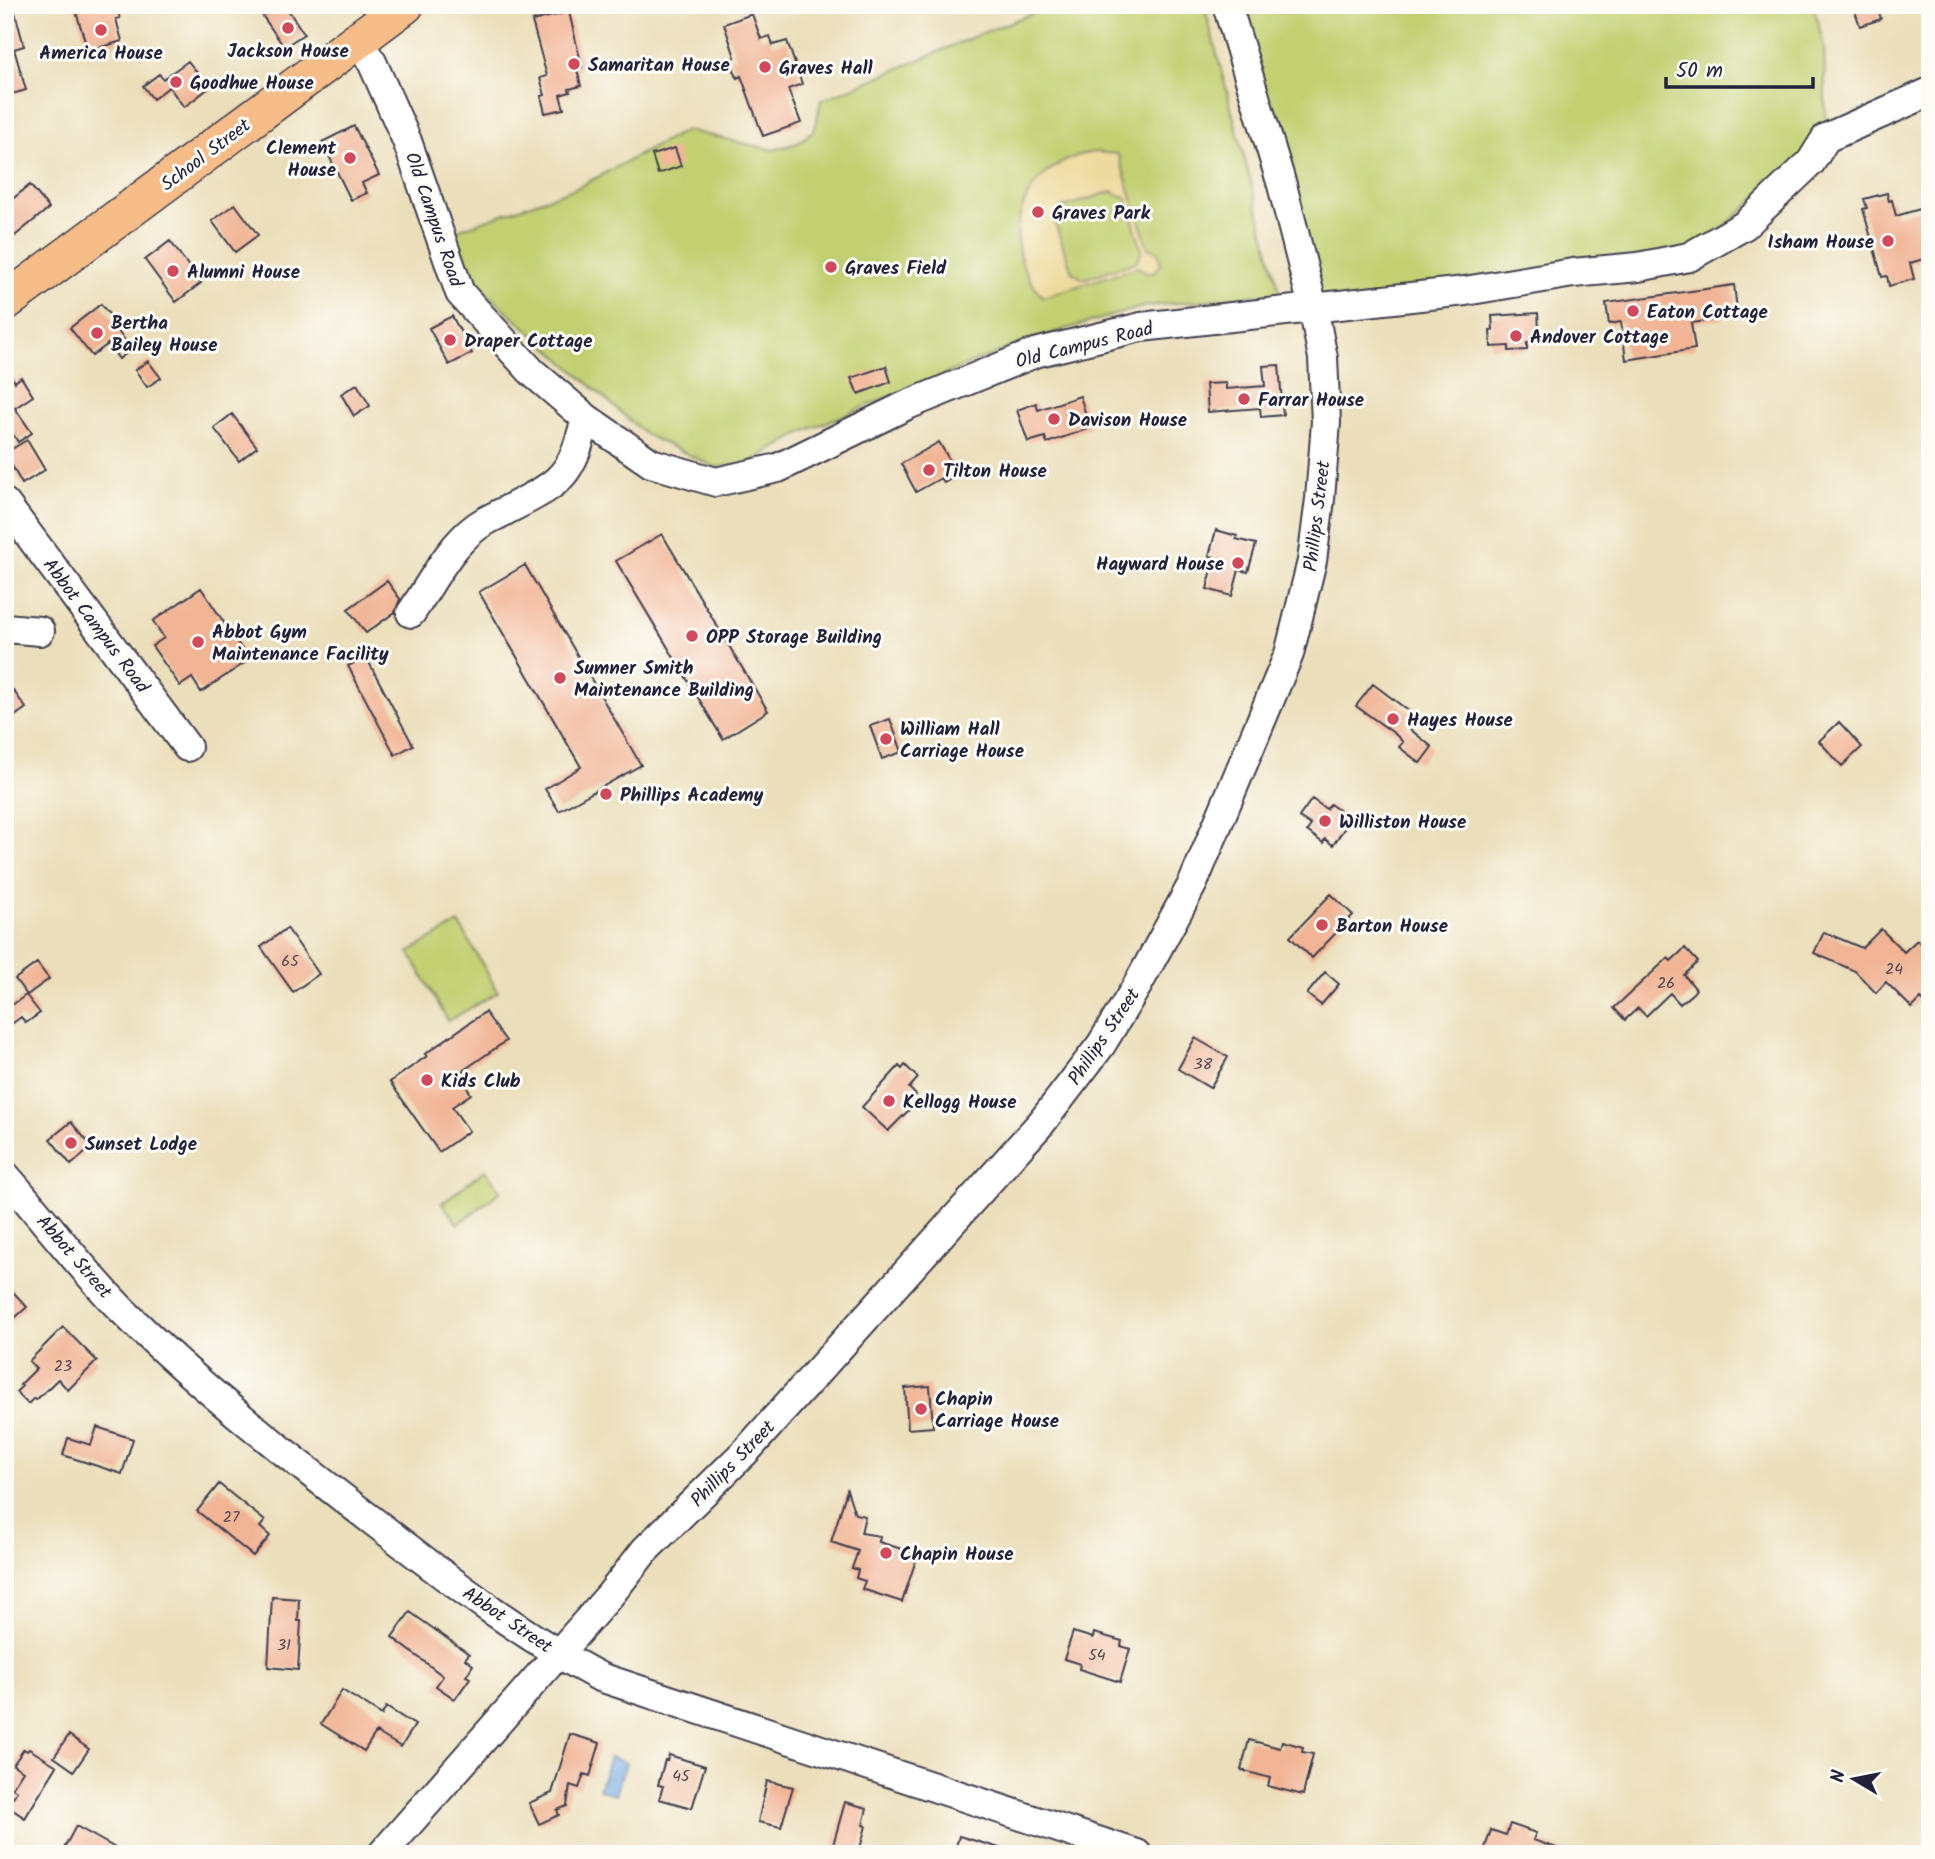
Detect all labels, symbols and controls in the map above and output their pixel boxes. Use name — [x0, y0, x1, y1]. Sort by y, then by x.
marker: Jackson House — [280, 20, 296, 36]
marker: America House — [93, 22, 109, 38]
place label: Jackson House — [227, 37, 349, 67]
place label: America House — [39, 39, 163, 69]
scale bar — [1666, 46, 1812, 90]
place label: Samaritan House — [588, 51, 730, 81]
place label: Graves Hall — [779, 54, 874, 84]
text: 50 m — [1676, 55, 1723, 88]
marker: Samaritan House — [566, 56, 582, 72]
marker: Graves Hall — [757, 59, 773, 75]
place label: Goodhue House — [190, 69, 314, 99]
marker: Goodhue House — [168, 74, 184, 90]
street label: School Street — [155, 111, 258, 200]
place label: Clement House — [266, 134, 336, 186]
street label: Old Campus Road — [396, 148, 470, 292]
marker: Clement House — [342, 150, 358, 166]
place label: Graves Park — [1052, 199, 1150, 229]
marker: Graves Park — [1030, 204, 1046, 220]
place label: Isham House — [1768, 228, 1874, 258]
marker: Isham House — [1880, 233, 1896, 249]
place label: Graves Field — [845, 254, 947, 284]
place label: Alumni House — [187, 258, 300, 288]
marker: Graves Field — [823, 259, 839, 275]
marker: Alumni House — [165, 263, 181, 279]
place label: Eaton Cottage — [1647, 298, 1768, 328]
marker: Eaton Cottage — [1625, 303, 1641, 319]
place label: Bertha Bailey House — [111, 309, 217, 361]
street label: Old Campus Road — [1013, 314, 1157, 378]
place label: Andover Cottage — [1530, 323, 1669, 353]
marker: Bertha Bailey House — [89, 325, 105, 341]
place label: Draper Cottage — [464, 327, 593, 357]
marker: Andover Cottage — [1508, 328, 1524, 344]
marker: Draper Cottage — [442, 332, 458, 348]
place label: Farrar House — [1258, 386, 1364, 416]
marker: Farrar House — [1236, 391, 1252, 407]
place label: Davison House — [1068, 406, 1187, 436]
marker: Davison House — [1046, 411, 1062, 427]
place label: Tilton House — [943, 457, 1047, 487]
street label: Phillips Street — [1296, 458, 1340, 574]
marker: Tilton House — [921, 462, 937, 478]
place label: Hayward House — [1096, 550, 1224, 580]
street label: Abbot Campus Road — [35, 552, 157, 701]
marker: Hayward House — [1230, 555, 1246, 571]
place label: Abbot Gym Maintenance Facility — [212, 618, 389, 670]
place label: OPP Storage Building — [706, 623, 882, 653]
marker: OPP Storage Building — [684, 628, 700, 644]
marker: Abbot Gym Maintenance Facility — [190, 634, 206, 650]
place label: Sumner Smith Maintenance Building — [574, 654, 754, 706]
marker: Sumner Smith Maintenance Building — [552, 670, 568, 686]
place label: Hayes House — [1407, 706, 1513, 736]
marker: Hayes House — [1385, 711, 1401, 727]
place label: William Hall Carriage House — [900, 715, 1024, 767]
marker: William Hall Carriage House — [878, 731, 894, 747]
place label: Phillips Academy — [620, 781, 764, 811]
marker: Phillips Academy — [598, 786, 614, 802]
place label: Williston House — [1339, 808, 1466, 838]
marker: Williston House — [1317, 813, 1333, 829]
place label: Barton House — [1336, 912, 1448, 942]
marker: Barton House — [1314, 917, 1330, 933]
house number: 65 — [281, 949, 300, 974]
house number: 24 — [1885, 957, 1903, 982]
house number: 26 — [1657, 971, 1675, 996]
street label: Phillips Street — [1061, 982, 1149, 1092]
house number: 38 — [1194, 1052, 1213, 1077]
place label: Kids Club — [441, 1067, 521, 1097]
marker: Kids Club — [419, 1072, 435, 1088]
place label: Kellogg House — [903, 1088, 1017, 1118]
marker: Kellogg House — [881, 1093, 897, 1109]
place label: Sunset Lodge — [85, 1130, 197, 1160]
marker: Sunset Lodge — [63, 1135, 79, 1151]
street label: Abbot Street — [28, 1209, 119, 1307]
house number: 23 — [54, 1354, 72, 1379]
place label: Chapin Carriage House — [935, 1385, 1059, 1437]
marker: Chapin Carriage House — [913, 1401, 929, 1417]
street label: Phillips Street — [684, 1413, 784, 1515]
house number: 27 — [223, 1505, 240, 1530]
place label: Chapin House — [900, 1540, 1014, 1570]
marker: Chapin House — [878, 1545, 894, 1561]
street label: Abbot Street — [456, 1579, 559, 1662]
house number: 31 — [277, 1633, 291, 1658]
house number: 54 — [1088, 1643, 1106, 1668]
north arrow — [1820, 1744, 1890, 1814]
house number: 45 — [672, 1764, 691, 1789]
text: N — [1823, 1768, 1855, 1785]

